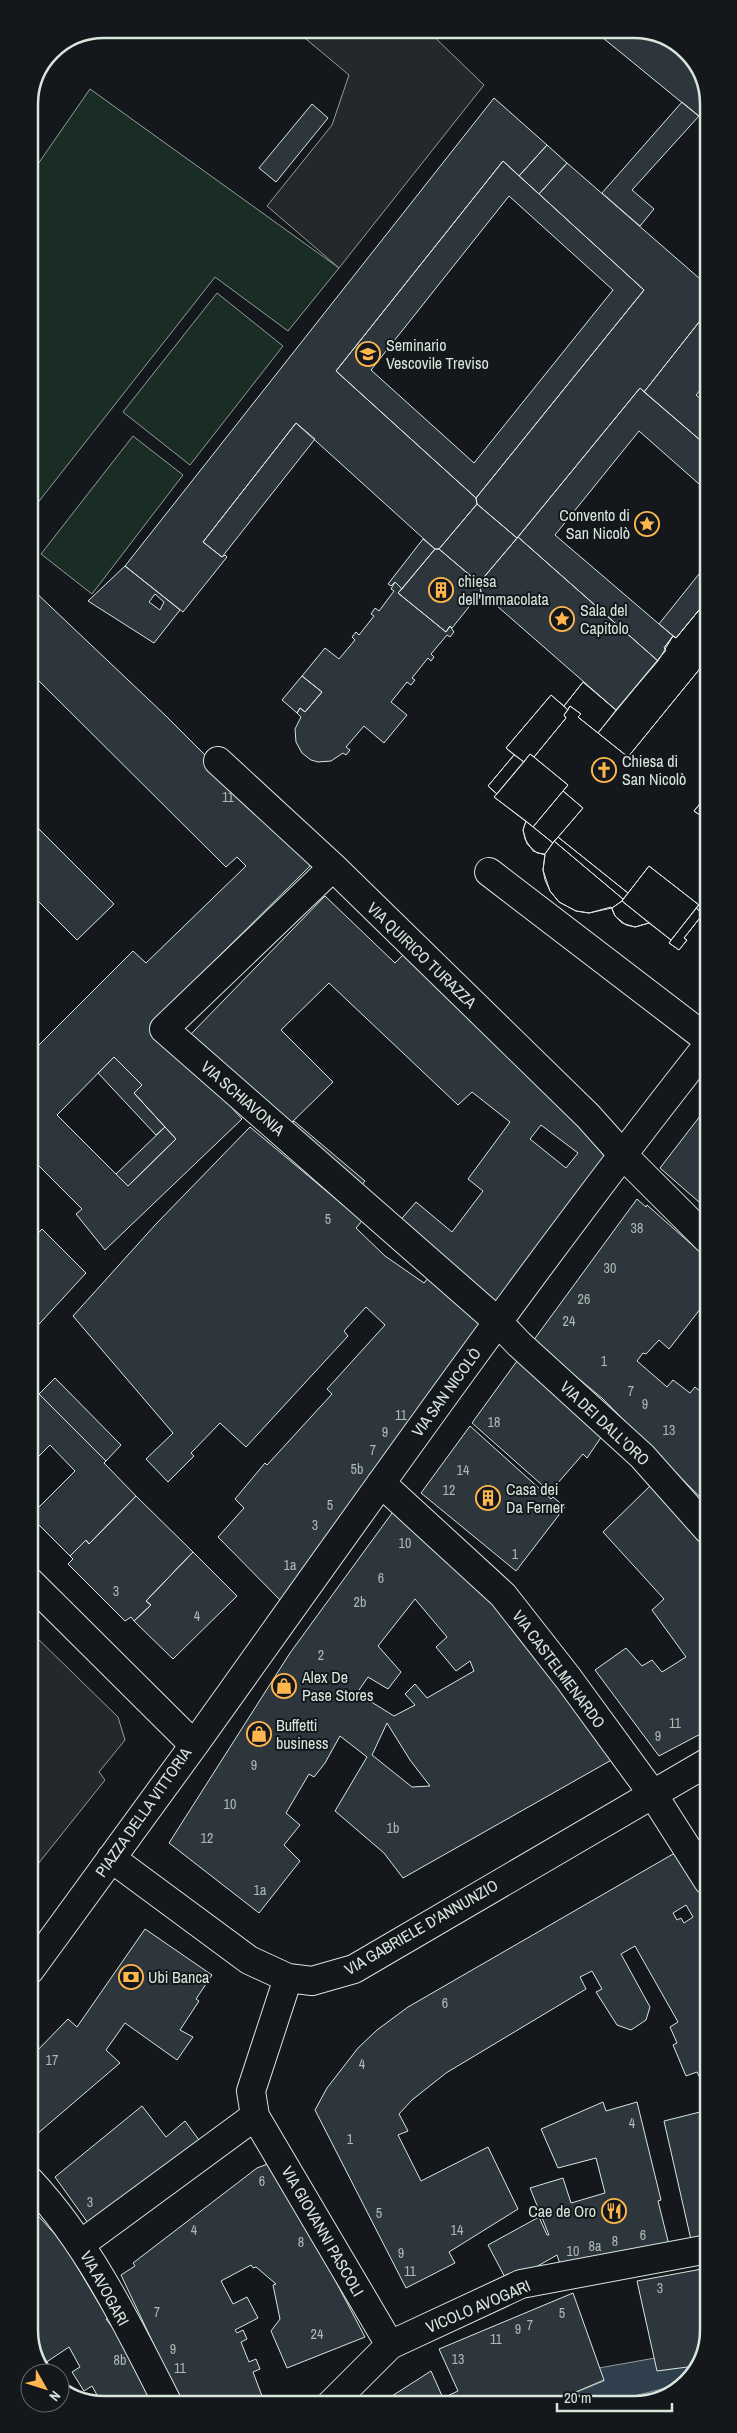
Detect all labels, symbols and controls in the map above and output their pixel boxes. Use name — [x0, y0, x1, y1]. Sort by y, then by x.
place label: Seminario Vescovile Treviso — [386, 334, 489, 374]
school or university icon: Seminario Vescovile Treviso — [355, 341, 381, 367]
place label: Convento di San Nicolò — [559, 504, 630, 544]
place icon: Convento di San Nicolò — [634, 511, 660, 537]
place label: chiesa dell'Immacolata — [458, 570, 549, 610]
building icon: chiesa dell'Immacolata — [428, 577, 454, 603]
place label: Sala del Capitolo — [580, 599, 629, 639]
place icon: Sala del Capitolo — [549, 606, 575, 632]
place label: Chiesa di San Nicolò — [622, 750, 686, 790]
church icon: Chiesa di San Nicolò — [591, 757, 617, 783]
house number: 11 — [222, 788, 235, 806]
street label: VIA QUIRICO TURAZZA — [363, 897, 482, 1013]
street label: VIA SCHIAVONIA — [197, 1056, 290, 1141]
house number: 5 — [325, 1210, 331, 1228]
house number: 38 — [631, 1219, 643, 1237]
house number: 30 — [604, 1259, 616, 1277]
house number: 26 — [578, 1290, 590, 1308]
house number: 24 — [563, 1312, 576, 1330]
street label: VIA SAN NICOLÒ — [406, 1343, 486, 1441]
house number: 1 — [601, 1352, 608, 1370]
street label: VIA DEI DALL'ORO — [556, 1376, 654, 1470]
house number: 7 — [628, 1382, 634, 1400]
house number: 9 — [642, 1395, 648, 1413]
house number: 11 — [395, 1406, 408, 1424]
house number: 18 — [488, 1413, 500, 1431]
house number: 13 — [663, 1421, 675, 1439]
house number: 9 — [382, 1423, 388, 1441]
house number: 7 — [370, 1441, 376, 1459]
house number: 5b — [351, 1460, 363, 1478]
house number: 14 — [457, 1461, 470, 1479]
place label: Casa dei Da Ferner — [506, 1478, 565, 1518]
house number: 12 — [443, 1481, 455, 1499]
building icon: Casa dei Da Ferner — [475, 1485, 501, 1511]
house number: 5 — [327, 1496, 333, 1514]
house number: 3 — [312, 1516, 318, 1534]
house number: 10 — [399, 1534, 411, 1552]
house number: 1 — [512, 1545, 519, 1563]
house number: 1a — [284, 1556, 297, 1574]
house number: 6 — [378, 1569, 384, 1587]
house number: 3 — [113, 1582, 119, 1600]
house number: 2b — [354, 1593, 366, 1611]
street label: VIA CASTELMENARDO — [507, 1606, 611, 1732]
house number: 4 — [194, 1607, 201, 1625]
house number: 2 — [318, 1646, 324, 1664]
place label: Alex De Pase Stores — [301, 1666, 373, 1706]
shop icon: Alex De Pase Stores — [271, 1673, 297, 1699]
place label: Buffetti business — [276, 1714, 329, 1754]
house number: 11 — [669, 1714, 682, 1732]
shop icon: Buffetti business — [246, 1721, 272, 1747]
house number: 9 — [655, 1727, 661, 1745]
street label: PIAZZA DELLA VITTORIA — [90, 1743, 196, 1881]
house number: 9 — [251, 1756, 257, 1774]
house number: 10 — [224, 1795, 236, 1813]
house number: 1b — [387, 1819, 399, 1837]
house number: 12 — [201, 1829, 213, 1847]
street label: VIA GABRIELE D'ANNUNZIO — [340, 1874, 502, 1980]
house number: 1a — [254, 1881, 267, 1899]
bank icon: Ubi Banca — [118, 1964, 144, 1990]
place label: Ubi Banca — [148, 1966, 210, 1988]
house number: 6 — [442, 1994, 448, 2012]
house number: 17 — [46, 2051, 58, 2069]
house number: 4 — [359, 2055, 366, 2073]
house number: 4 — [629, 2114, 636, 2132]
house number: 1 — [347, 2130, 354, 2148]
street label: VIA GIOVANNI PASCOLI — [277, 2162, 369, 2300]
house number: 6 — [259, 2172, 265, 2190]
house number: 3 — [87, 2193, 93, 2211]
restaurant icon: Cae de Oro — [601, 2198, 627, 2224]
place label: Cae de Oro — [528, 2200, 596, 2222]
house number: 5 — [376, 2204, 382, 2222]
house number: 4 — [191, 2221, 198, 2239]
house number: 14 — [451, 2221, 464, 2239]
house number: 6 — [640, 2226, 646, 2244]
house number: 8 — [612, 2232, 618, 2250]
house number: 8 — [298, 2233, 304, 2251]
house number: 8a — [589, 2237, 602, 2255]
house number: 10 — [567, 2242, 579, 2260]
house number: 9 — [398, 2244, 404, 2262]
street label: VIA AVOGARI — [75, 2247, 135, 2329]
house number: 11 — [404, 2262, 417, 2280]
street label: VICOLO AVOGARI — [422, 2274, 534, 2338]
house number: 3 — [657, 2279, 663, 2297]
house number: 7 — [154, 2303, 160, 2321]
house number: 5 — [559, 2304, 565, 2322]
house number: 7 — [527, 2316, 533, 2334]
house number: 9 — [515, 2320, 521, 2338]
house number: 24 — [311, 2325, 324, 2343]
house number: 11 — [490, 2330, 503, 2348]
house number: 9 — [170, 2340, 176, 2358]
house number: 13 — [452, 2350, 464, 2368]
house number: 8b — [114, 2351, 126, 2369]
house number: 11 — [174, 2359, 187, 2377]
north arrow — [20, 2363, 70, 2413]
scale bar — [557, 2380, 672, 2412]
text: N — [45, 2387, 65, 2405]
text: 20 m — [564, 2387, 591, 2408]

